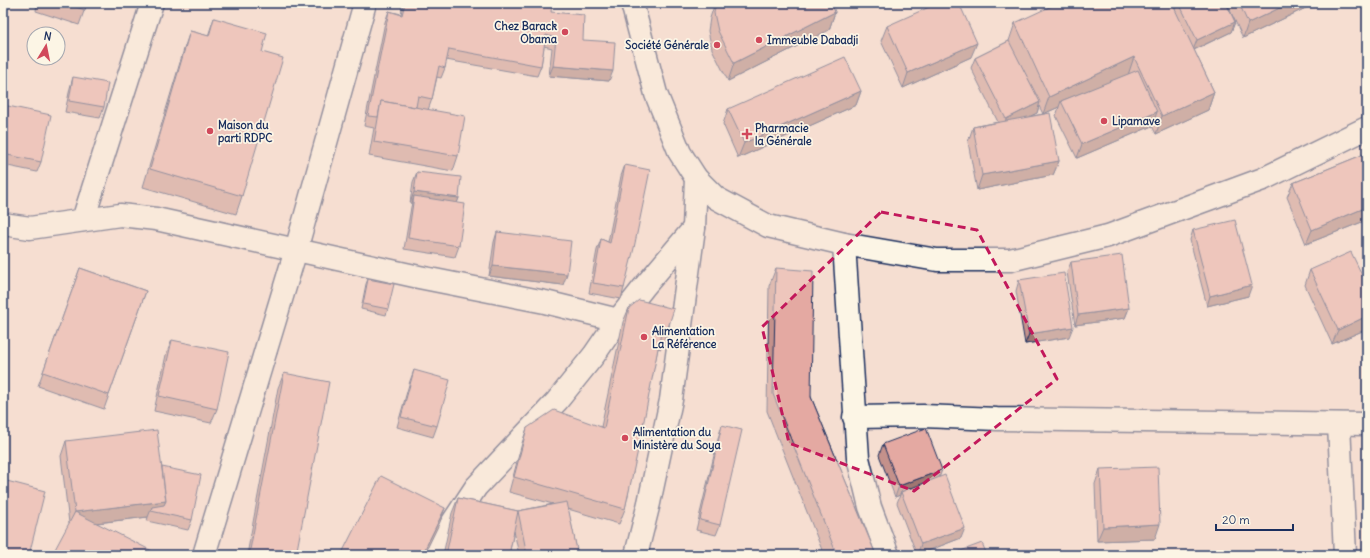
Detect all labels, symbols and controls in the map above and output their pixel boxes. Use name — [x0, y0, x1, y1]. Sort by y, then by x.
place label: Chez Barack Obama — [494, 19, 558, 46]
north arrow — [26, 26, 66, 66]
marker: Chez Barack Obama — [560, 27, 570, 37]
text: N — [43, 29, 53, 44]
place label: Immeuble Dabadji — [767, 33, 858, 47]
marker: Immeuble Dabadji — [754, 35, 764, 45]
place label: Société Générale — [625, 38, 709, 52]
marker: Société Générale — [712, 40, 722, 50]
place label: Lipamave — [1112, 114, 1160, 129]
marker: Lipamave — [1099, 116, 1109, 126]
place label: Maison du parti RDPC — [218, 118, 273, 146]
place label: Pharmacie la Générale — [755, 121, 812, 148]
marker: Maison du parti RDPC — [205, 126, 215, 136]
marker: Pharmacie la Générale — [742, 129, 752, 139]
place label: Alimentation La Référence — [652, 324, 717, 351]
marker: Alimentation La Référence — [639, 332, 649, 342]
place label: Alimentation du Ministère du Soya — [633, 425, 721, 453]
marker: Alimentation du Ministère du Soya — [620, 433, 630, 443]
scale bar — [1216, 506, 1293, 532]
text: 20 m — [1222, 512, 1250, 527]

